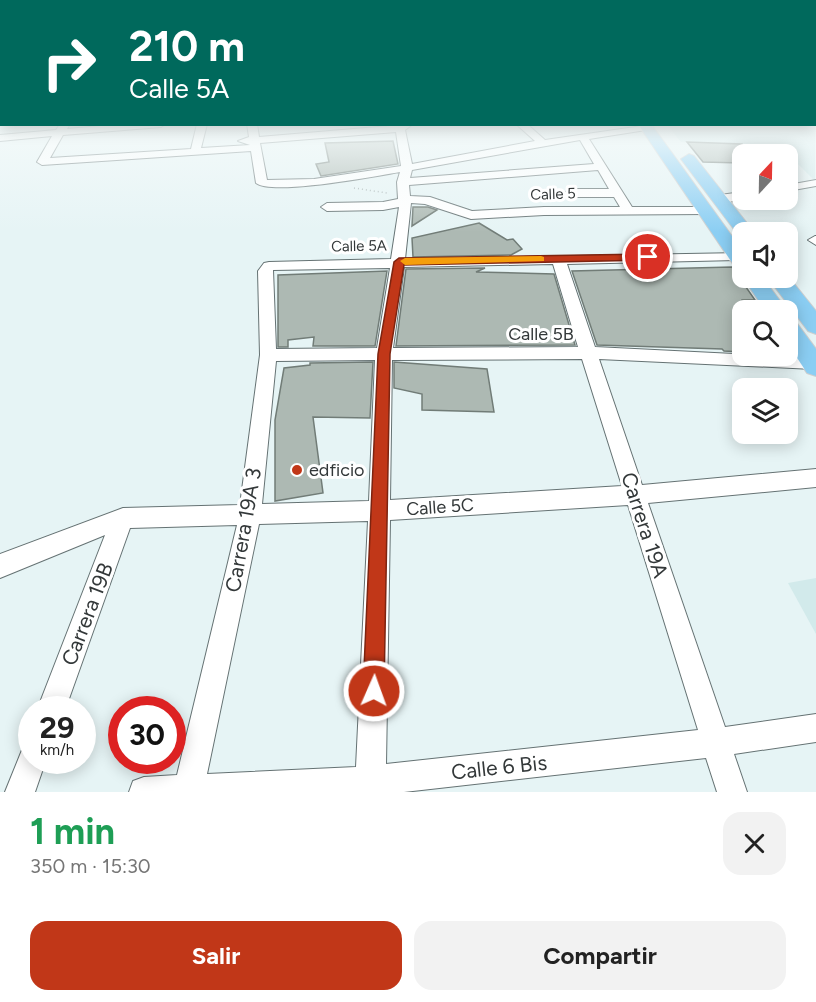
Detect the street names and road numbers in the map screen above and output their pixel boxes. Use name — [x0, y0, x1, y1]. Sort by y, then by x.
street label: Calle 5 — [530, 184, 576, 204]
street label: Calle 5A — [331, 237, 387, 255]
street label: Calle 5B — [508, 323, 574, 345]
street label: Carrera 19A 3 — [220, 466, 266, 594]
street label: Carrera 19A — [616, 469, 674, 581]
street label: Calle 5C — [405, 494, 475, 520]
street label: Carrera 19B — [56, 559, 118, 669]
street label: Calle 6 Bis — [450, 750, 548, 784]

